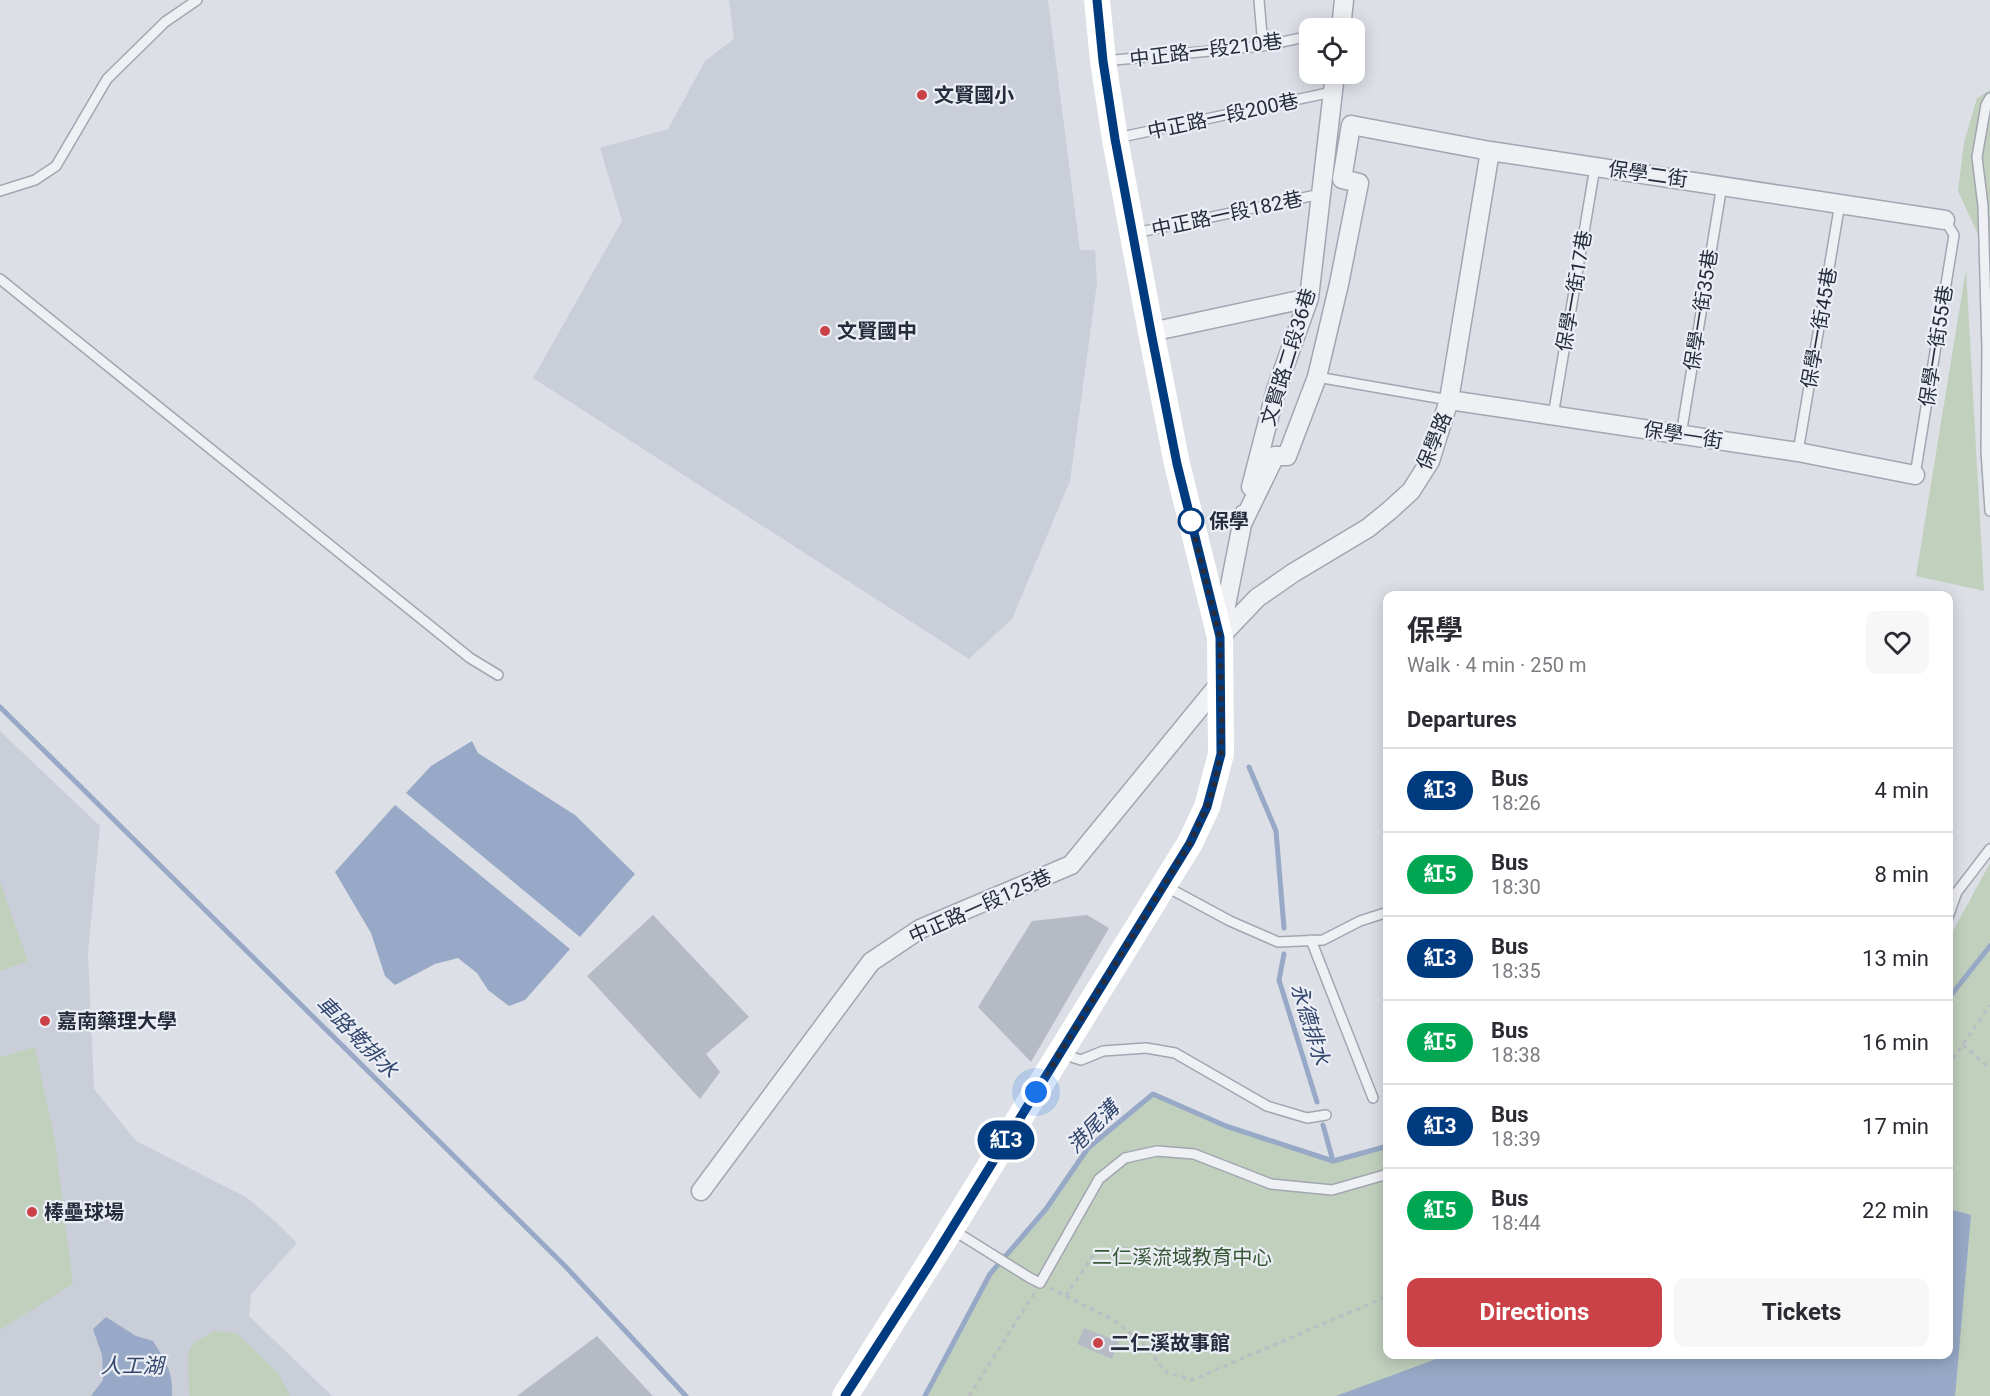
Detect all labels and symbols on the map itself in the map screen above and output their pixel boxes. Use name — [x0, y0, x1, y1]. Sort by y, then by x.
street label: 中正路一段210巷 — [1128, 29, 1284, 71]
place label: 文賢國小 — [934, 83, 1014, 107]
marker: 文賢國小 — [915, 88, 929, 102]
street label: 中正路一段200巷 — [1145, 88, 1301, 144]
street label: 保學二街 — [1607, 157, 1689, 191]
street label: 中正路一段182巷 — [1149, 186, 1305, 242]
street label: 保學一街17巷 — [1552, 229, 1596, 353]
street label: 保學一街35巷 — [1680, 248, 1722, 372]
street label: 保學一街45巷 — [1797, 266, 1841, 390]
street label: 保學一街55巷 — [1915, 284, 1957, 408]
street label: 文賢路二段36巷 — [1256, 285, 1320, 429]
place label: 文賢國中 — [837, 319, 917, 343]
marker: 文賢國中 — [818, 324, 832, 338]
street label: 保學路 — [1412, 409, 1456, 473]
street label: 保學一街 — [1642, 417, 1724, 453]
marker: 保學 — [1178, 508, 1204, 534]
place label: 保學 — [1209, 509, 1249, 533]
street label: 中正路一段125巷 — [905, 864, 1055, 948]
water label: 永德排水 — [1286, 980, 1334, 1069]
water label: 車路墘排水 — [311, 991, 403, 1083]
place label: 嘉南藥理大學 — [57, 1009, 177, 1033]
marker: 嘉南藥理大學 — [38, 1014, 52, 1028]
your location — [1021, 1077, 1051, 1107]
water label: 港尾溝 — [1062, 1094, 1126, 1158]
line badge: 紅3 — [979, 1120, 1033, 1160]
place label: 棒壘球場 — [44, 1200, 124, 1224]
marker: 棒壘球場 — [25, 1205, 39, 1219]
park label: 二仁溪流域教育中心 — [1092, 1245, 1272, 1269]
place label: 二仁溪故事館 — [1110, 1331, 1230, 1355]
marker: 二仁溪故事館 — [1091, 1336, 1105, 1350]
water label: 人工湖 — [101, 1354, 166, 1378]

